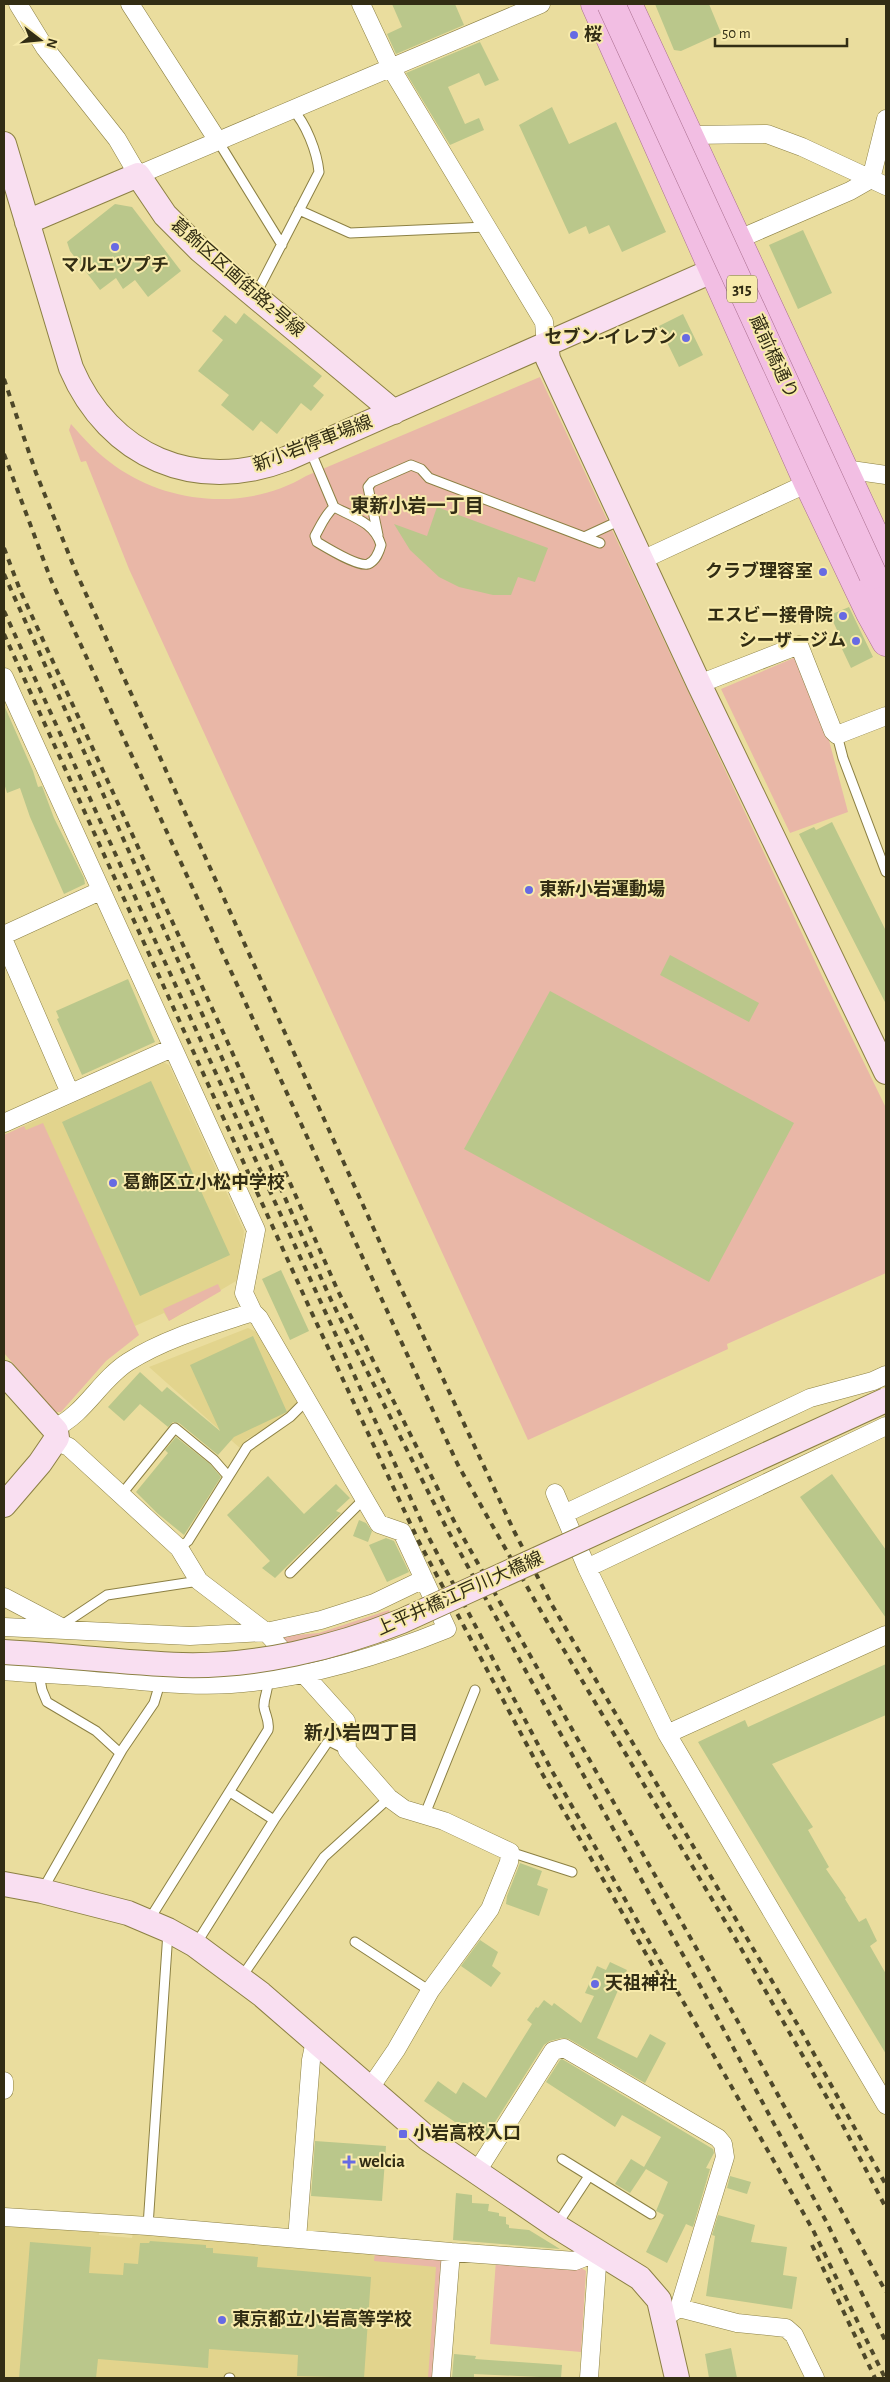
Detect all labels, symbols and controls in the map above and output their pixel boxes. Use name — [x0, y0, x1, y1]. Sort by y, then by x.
north arrow — [15, 15, 65, 65]
scale bar — [715, 15, 848, 47]
place label: 桜 — [584, 25, 602, 44]
text: 50 m — [722, 26, 751, 41]
marker: 桜 — [568, 29, 580, 41]
text: N — [43, 37, 60, 50]
street label: 葛飾区区画街路2号線 — [167, 214, 308, 341]
marker: マルエツプチ — [109, 241, 121, 253]
place label: マルエツプチ — [61, 256, 169, 275]
road number: 315 — [727, 276, 757, 302]
street label: 蔵前橋通り — [746, 312, 802, 402]
place label: セブン-イレブン — [545, 327, 676, 347]
marker: セブン-イレブン — [680, 332, 692, 344]
street label: 新小岩停車場線 — [250, 411, 375, 475]
district label: 東新小岩一丁目 — [350, 496, 484, 516]
place label: クラブ理容室 — [705, 561, 813, 581]
marker: クラブ理容室 — [817, 566, 829, 578]
place label: エスビー接骨院 — [707, 605, 833, 625]
marker: エスビー接骨院 — [837, 610, 849, 622]
place label: シーザージム — [739, 631, 846, 650]
marker: シーザージム — [850, 635, 862, 647]
place label: 東新小岩運動場 — [539, 879, 665, 899]
marker: 東新小岩運動場 — [523, 884, 535, 896]
place label: 葛飾区立小松中学校 — [123, 1172, 285, 1192]
marker: 葛飾区立小松中学校 — [107, 1177, 119, 1189]
street label: 上平井橋江戸川大橋線 — [373, 1547, 546, 1639]
district label: 新小岩四丁目 — [304, 1723, 418, 1743]
place label: 天祖神社 — [605, 1973, 677, 1993]
marker: 天祖神社 — [589, 1978, 601, 1990]
place label: 小岩高校入口 — [413, 2124, 521, 2143]
marker: 小岩高校入口 — [397, 2128, 409, 2140]
place label: welcia — [359, 2153, 405, 2171]
marker: welcia — [343, 2156, 355, 2168]
place label: 東京都立小岩高等学校 — [232, 2309, 412, 2329]
marker: 東京都立小岩高等学校 — [216, 2314, 228, 2326]

